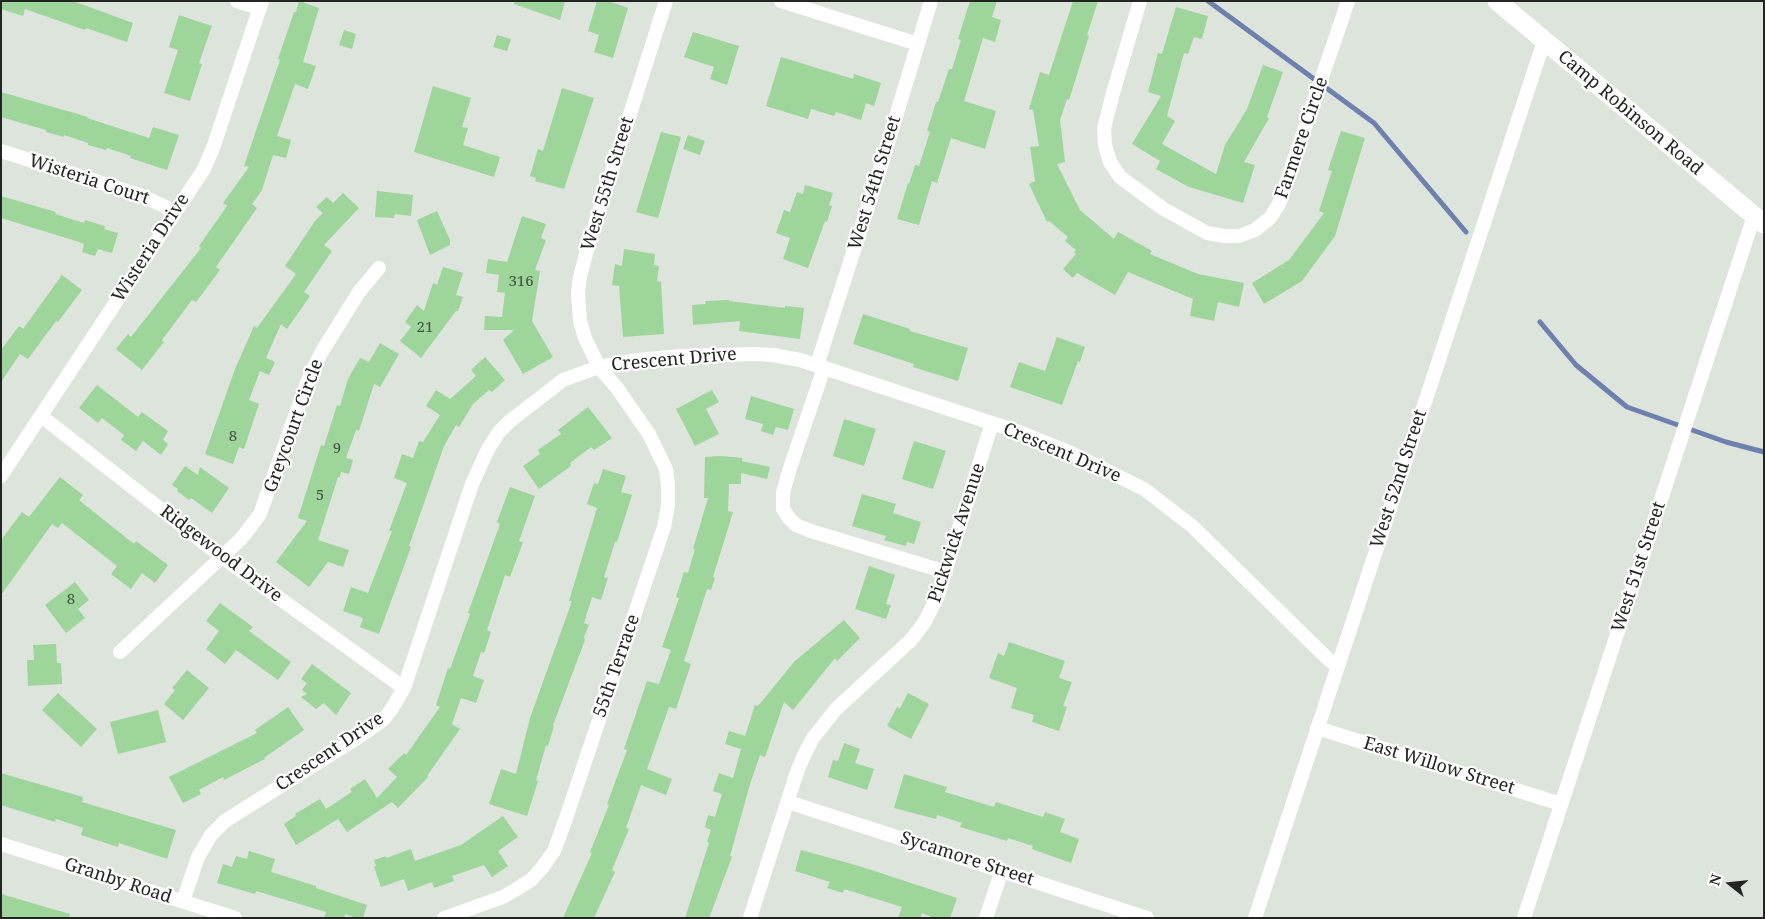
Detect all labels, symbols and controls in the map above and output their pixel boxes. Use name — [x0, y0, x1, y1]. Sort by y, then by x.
street label: Camp Robinson Road — [1553, 46, 1707, 180]
street label: Farmere Circle — [1271, 74, 1333, 202]
street label: West 54th Street — [844, 113, 906, 253]
street label: West 55th Street — [577, 114, 639, 254]
street label: Wisteria Court — [26, 150, 152, 210]
street label: Wisteria Drive — [108, 190, 194, 306]
house number: 316 — [508, 273, 534, 291]
house number: 21 — [417, 319, 433, 337]
street label: Crescent Drive — [610, 344, 738, 376]
street label: Greycourt Circle — [260, 356, 328, 496]
street label: West 52nd Street — [1366, 407, 1432, 551]
street label: Crescent Drive — [1000, 418, 1124, 488]
house number: 8 — [229, 428, 237, 446]
house number: 9 — [333, 440, 341, 458]
street label: Pickwick Avenue — [924, 460, 990, 606]
house number: 5 — [316, 487, 324, 505]
street label: West 51st Street — [1608, 499, 1670, 635]
street label: Ridgewood Drive — [156, 501, 286, 607]
house number: 8 — [67, 591, 75, 609]
street label: 55th Terrace — [589, 612, 645, 720]
street label: Crescent Drive — [272, 708, 388, 796]
street label: East Willow Street — [1361, 733, 1517, 799]
street label: Sycamore Street — [898, 827, 1036, 891]
street label: Granby Road — [62, 853, 174, 909]
north arrow — [1705, 859, 1755, 909]
text: N — [1704, 872, 1726, 888]

